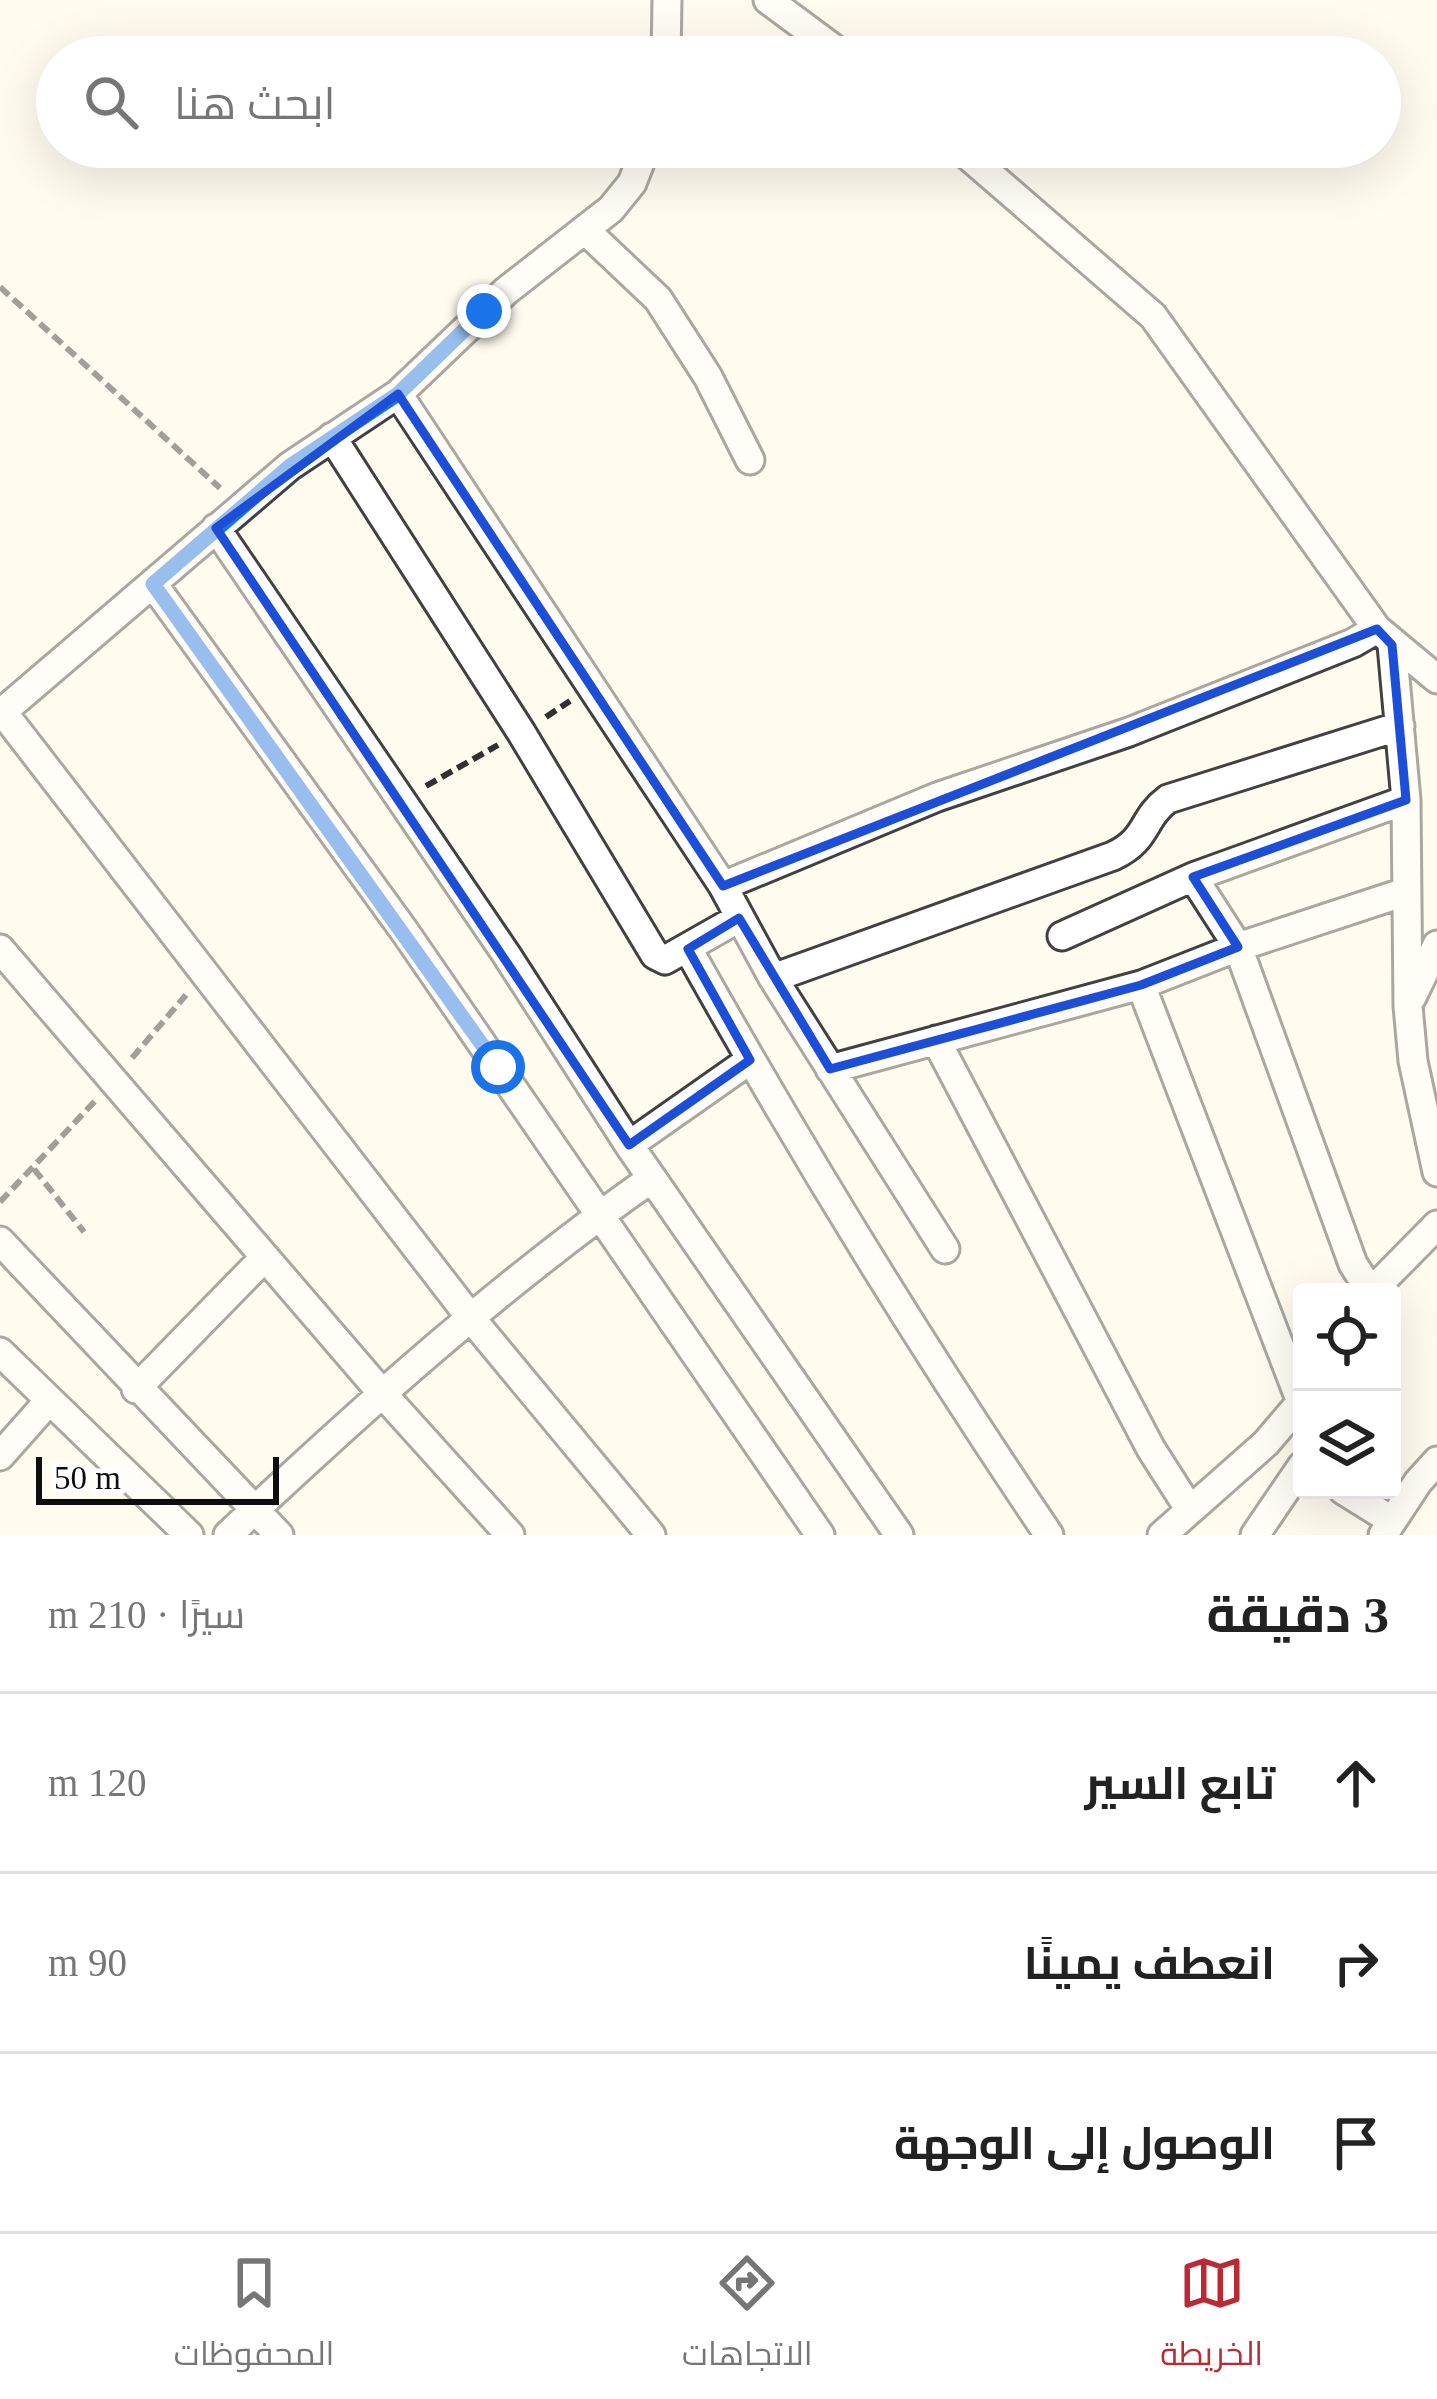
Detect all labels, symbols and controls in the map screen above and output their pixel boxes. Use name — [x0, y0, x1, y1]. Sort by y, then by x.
search box — [36, 36, 1401, 168]
icon: search — [78, 69, 144, 135]
text: ابحث هنا — [174, 79, 336, 129]
route end — [457, 284, 511, 338]
route start — [471, 1040, 525, 1094]
map controls — [1293, 1283, 1401, 1499]
button: locate — [1293, 1283, 1401, 1391]
button: layers — [1293, 1391, 1401, 1499]
scale bar — [36, 1451, 279, 1504]
text: 50 m — [54, 1460, 121, 1496]
text: 3 دقيقة — [1207, 1587, 1389, 1643]
text: سيرًا · 210 m — [48, 1593, 245, 1636]
icon: ahead — [1323, 1750, 1389, 1816]
text: تابع السير — [1085, 1759, 1275, 1809]
text: 120 m — [48, 1761, 147, 1804]
icon: right — [1323, 1930, 1389, 1996]
text: انعطف يمينًا — [1024, 1939, 1275, 1989]
text: 90 m — [48, 1941, 127, 1984]
icon: arrive — [1323, 2110, 1389, 2176]
text: الوصول إلى الوجهة — [894, 2119, 1275, 2169]
tab: المحفوظات — [174, 2250, 334, 2384]
tab: الاتجاهات — [682, 2250, 813, 2384]
tab: الخريطة — [1160, 2250, 1263, 2384]

